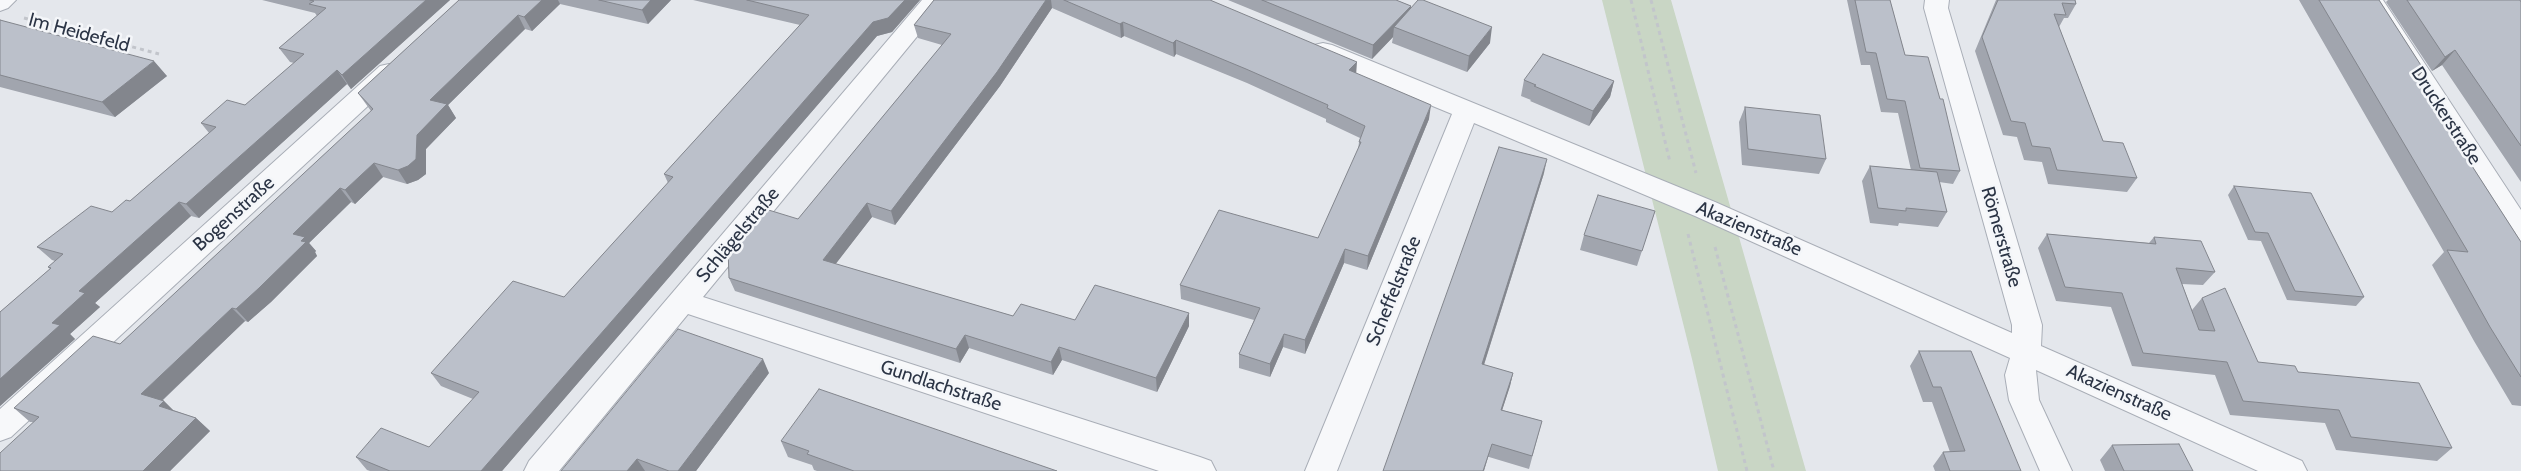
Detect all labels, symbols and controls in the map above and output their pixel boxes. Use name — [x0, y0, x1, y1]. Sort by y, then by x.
street label: Im Heidefeld — [26, 9, 132, 57]
street label: Druckerstraße — [2406, 63, 2486, 169]
street label: Bogenstraße — [189, 172, 279, 256]
street label: Schlägelstraße — [692, 183, 784, 287]
street label: Römerstraße — [1976, 184, 2026, 290]
street label: Akazienstraße — [1693, 197, 1805, 261]
street label: Scheffelstraße — [1362, 233, 1426, 349]
street label: Gundlachstraße — [877, 356, 1005, 416]
street label: Akazienstraße — [2063, 360, 2175, 426]

